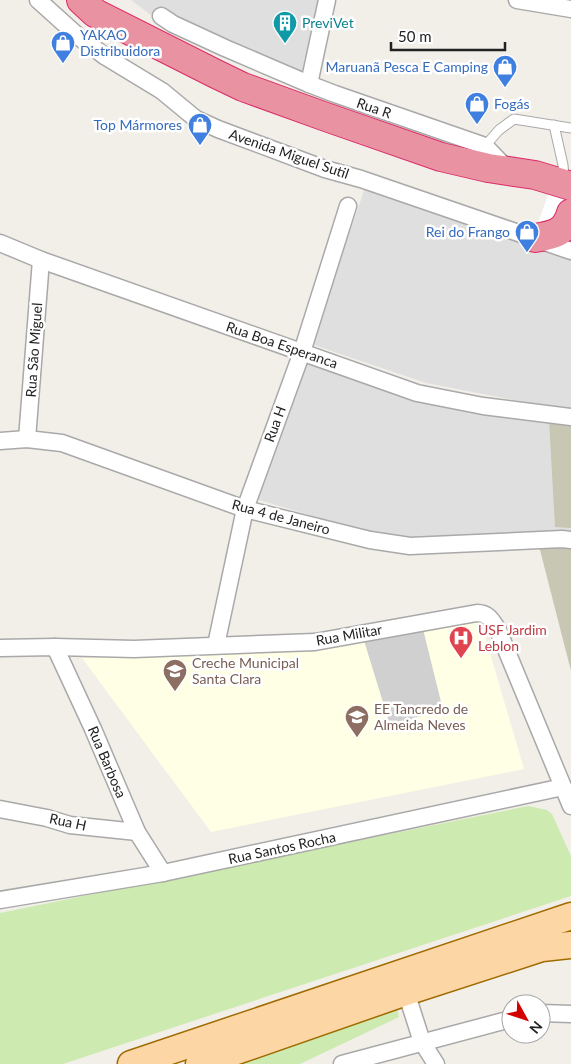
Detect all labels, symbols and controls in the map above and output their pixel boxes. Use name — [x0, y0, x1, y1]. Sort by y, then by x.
building icon: PreviVet — [272, 10, 298, 44]
place label: PreviVet — [302, 14, 354, 31]
scale bar — [391, 20, 505, 52]
place label: YAKAO Distribuidora — [80, 26, 160, 59]
text: 50 m — [398, 27, 432, 45]
shop icon: YAKAO Distribuidora — [50, 30, 76, 64]
shop icon: Maruanã Pesca E Camping — [492, 54, 518, 88]
place label: Maruanã Pesca E Camping — [326, 58, 488, 75]
shop icon: Fogás — [464, 91, 490, 125]
street label: Rua R — [355, 94, 394, 121]
place label: Fogás — [494, 95, 530, 112]
shop icon: Top Mármores — [187, 112, 213, 146]
place label: Top Mármores — [94, 116, 182, 133]
street label: Avenida Miguel Sutil — [227, 125, 351, 182]
shop icon: Rei do Frango — [514, 219, 540, 253]
place label: Rei do Frango — [426, 223, 510, 240]
street label: Rua São Miguel — [22, 302, 45, 398]
street label: Rua Boa Esperanca — [224, 317, 340, 372]
street label: Rua H — [260, 403, 289, 444]
street label: Rua 4 de Janeiro — [230, 495, 332, 538]
street label: Rua Militar — [315, 620, 383, 649]
place label: USF Jardim Leblon — [478, 621, 547, 654]
hospital icon: USF Jardim Leblon — [448, 625, 474, 659]
place label: Creche Municipal Santa Clara — [192, 654, 299, 687]
school or university icon: Creche Municipal Santa Clara — [162, 658, 188, 692]
place label: EE Tancredo de Almeida Neves — [374, 700, 468, 733]
school or university icon: EE Tancredo de Almeida Neves — [344, 704, 370, 738]
street label: Rua Barbosa — [85, 723, 130, 800]
street label: Rua H — [48, 809, 88, 834]
street label: Rua Santos Rocha — [227, 828, 337, 867]
north arrow — [501, 994, 551, 1044]
text: N — [526, 1018, 546, 1037]

